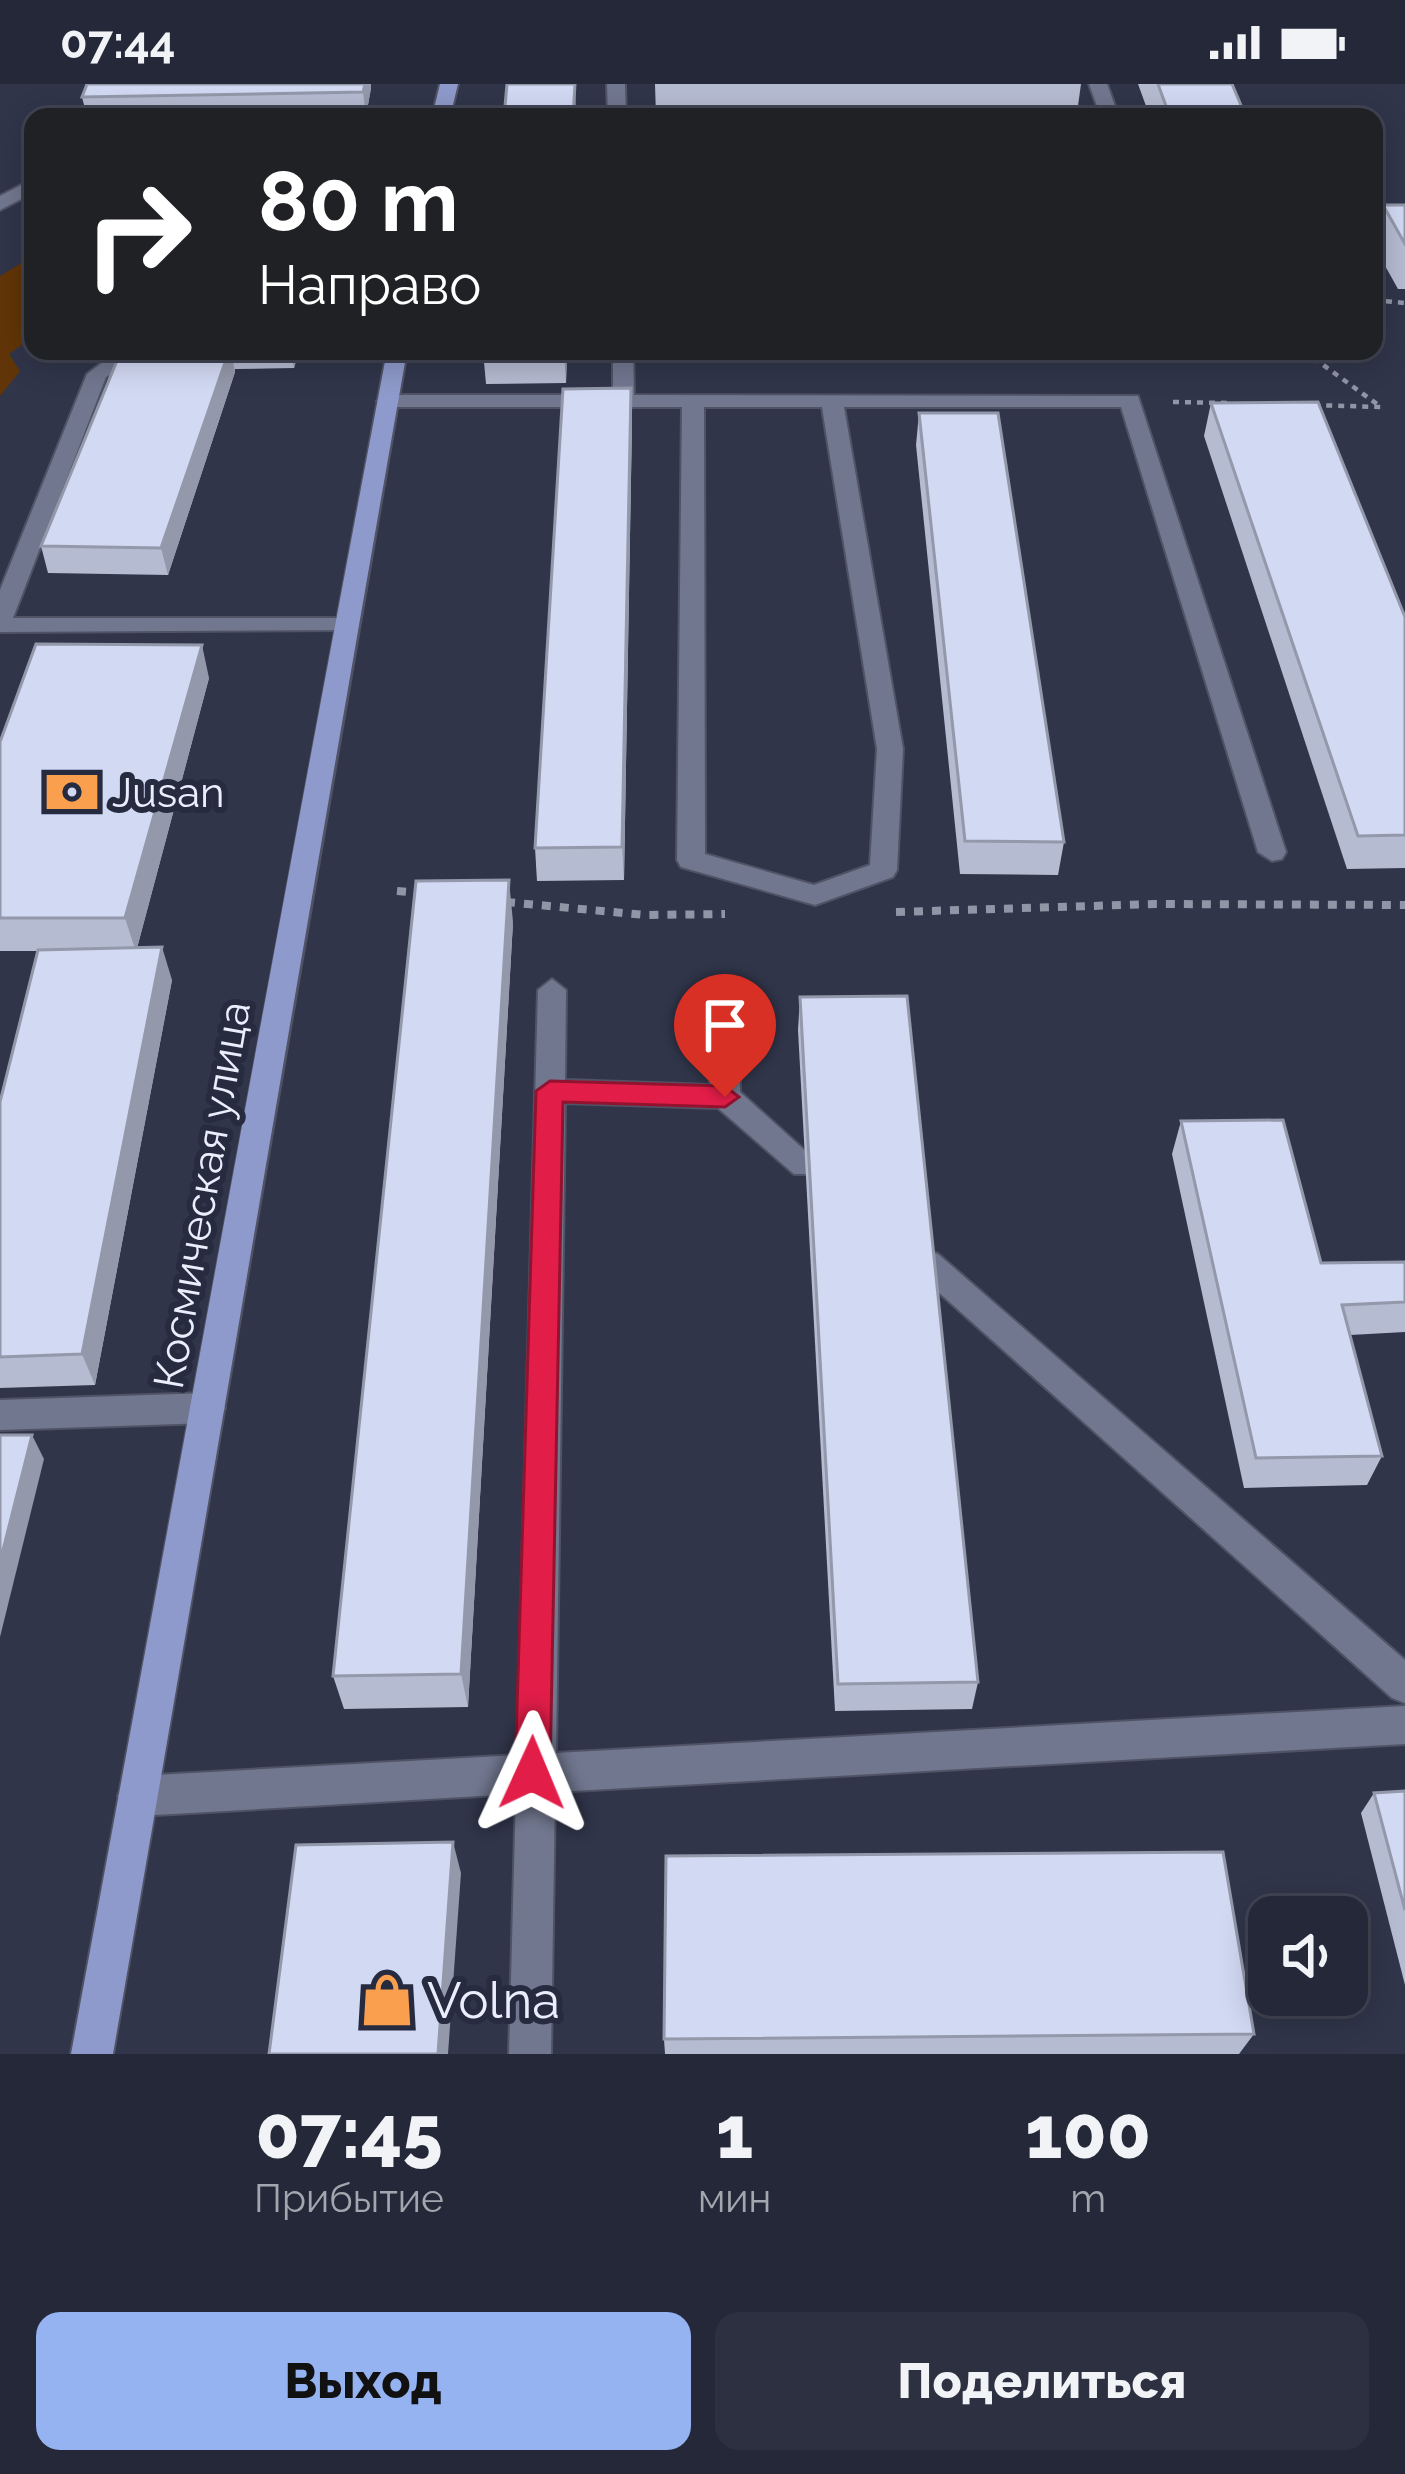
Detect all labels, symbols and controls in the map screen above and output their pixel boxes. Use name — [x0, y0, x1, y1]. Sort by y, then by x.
text: 07:44 — [60, 16, 175, 69]
text: 80 m — [258, 152, 459, 251]
icon: right — [60, 156, 216, 312]
text: Направо — [258, 253, 481, 317]
bank icon: Jusan — [43, 763, 101, 821]
place label: Jusan — [112, 768, 225, 817]
pin — [674, 974, 776, 1097]
icon: arrive — [692, 992, 758, 1058]
street label: Космическая улица — [144, 998, 260, 1392]
position arrow — [469, 1710, 595, 1836]
map controls — [1248, 1896, 1368, 2016]
button: sound — [1248, 1896, 1368, 2016]
place label: Volna — [427, 1970, 560, 2030]
shop icon: Volna — [358, 1971, 416, 2029]
text: 07:45 — [255, 2090, 443, 2175]
text: 1 — [716, 2090, 753, 2175]
text: 100 — [1025, 2090, 1151, 2175]
text: Прибытие — [254, 2175, 444, 2221]
text: мин — [698, 2175, 771, 2221]
text: m — [1070, 2175, 1106, 2221]
button: Выход — [36, 2312, 691, 2450]
button: Поделиться — [715, 2312, 1369, 2450]

